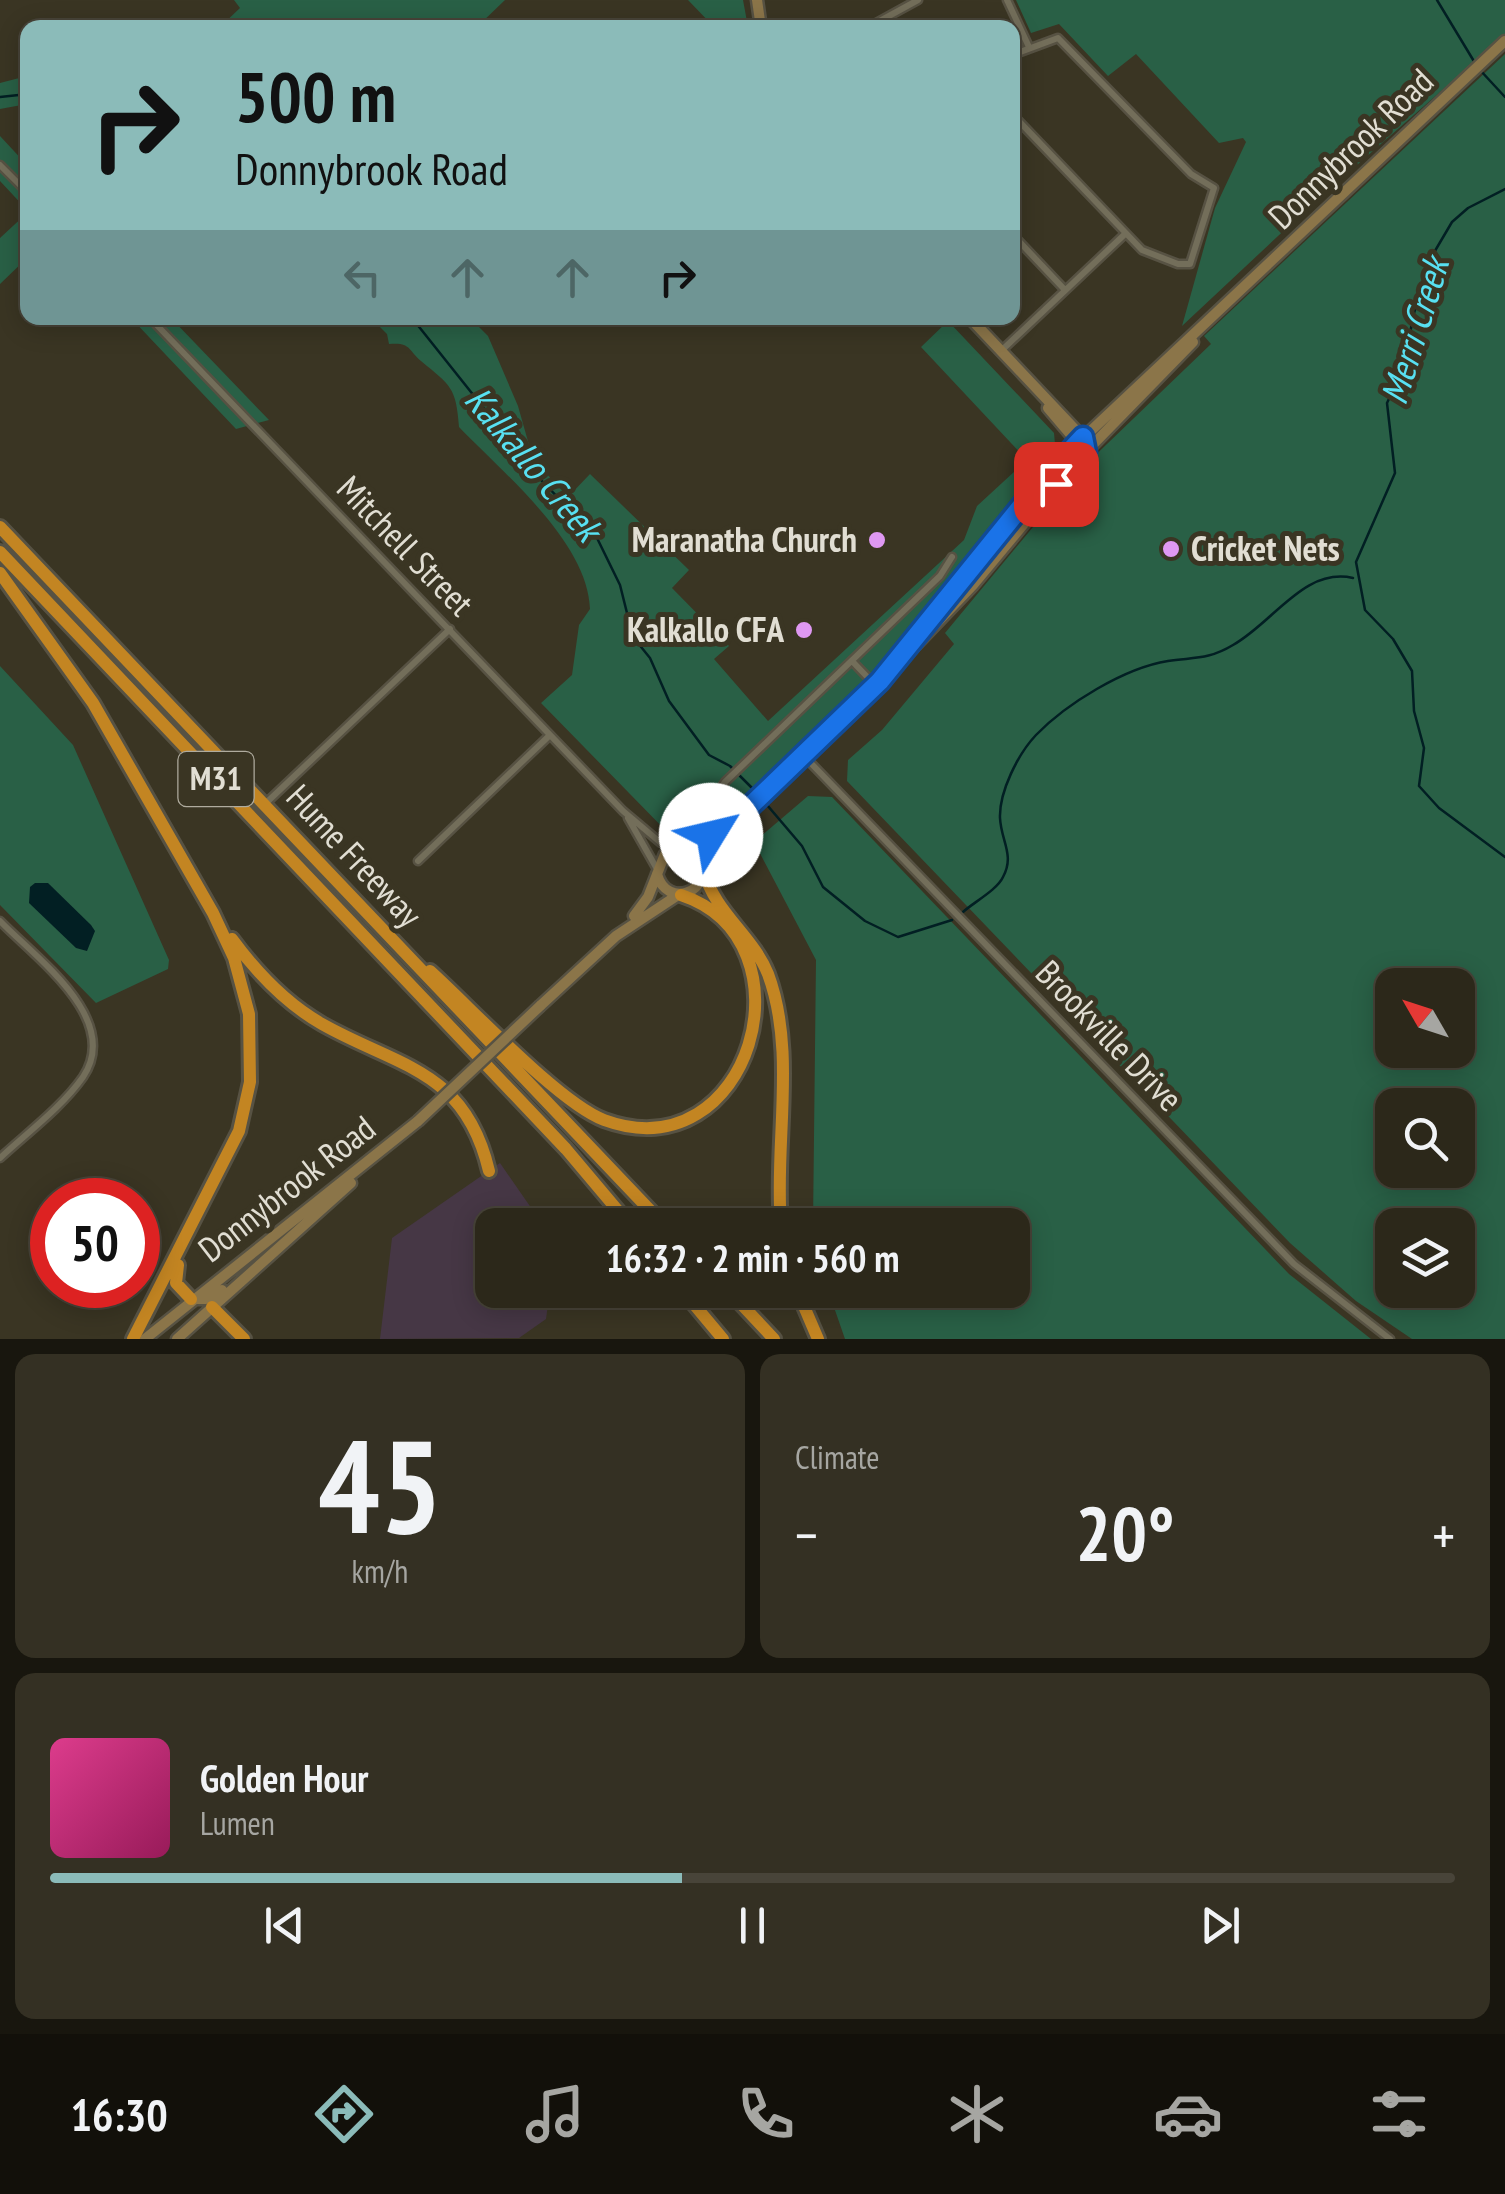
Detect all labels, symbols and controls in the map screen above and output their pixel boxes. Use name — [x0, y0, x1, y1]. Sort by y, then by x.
text: 500 m — [235, 51, 396, 141]
street label: Donnybrook Road — [1258, 58, 1443, 239]
icon: right — [70, 60, 200, 190]
text: Donnybrook Road — [235, 139, 508, 197]
water label: Merri Creek — [1368, 248, 1460, 410]
icon: left — [335, 250, 390, 305]
icon: ahead — [440, 250, 495, 305]
icon: ahead — [545, 250, 600, 305]
icon: right — [650, 250, 705, 305]
water label: Kalkallo Creek — [455, 376, 616, 554]
pin — [1014, 442, 1099, 527]
icon: arrive — [1029, 457, 1084, 512]
street label: Mitchell Street — [327, 465, 484, 625]
place label: Maranatha Church — [632, 516, 857, 562]
place label: Cricket Nets — [1191, 525, 1340, 571]
marker: Maranatha Church — [866, 529, 888, 551]
marker: Cricket Nets — [1160, 538, 1182, 560]
place label: Kalkallo CFA — [627, 606, 784, 652]
marker: Kalkallo CFA — [793, 619, 815, 641]
road number: M31 — [178, 752, 254, 806]
street label: Hume Freeway — [277, 774, 433, 937]
position arrow — [659, 783, 763, 887]
street label: Brookville Drive — [1026, 950, 1193, 1121]
north arrow — [1375, 968, 1475, 1068]
map controls — [1375, 968, 1475, 1308]
button: search — [1375, 1088, 1475, 1188]
street label: Donnybrook Road — [189, 1105, 384, 1272]
speed limit sign: 50 — [30, 1178, 160, 1308]
button: layers — [1375, 1208, 1475, 1308]
text: 16:32 · 2 min · 560 m — [606, 1233, 899, 1282]
text: 45 — [318, 1401, 442, 1569]
text: Climate — [795, 1436, 879, 1478]
text: 20° — [1075, 1485, 1175, 1582]
text: − — [795, 1499, 818, 1570]
text: + — [1432, 1499, 1455, 1570]
text: km/h — [352, 1550, 408, 1592]
text: Golden Hour — [200, 1753, 369, 1802]
text: Lumen — [200, 1802, 275, 1844]
icon: previous — [257, 1898, 312, 1953]
icon: pause — [725, 1898, 780, 1953]
icon: next — [1193, 1898, 1248, 1953]
icon: directions — [309, 2079, 379, 2149]
icon: music — [520, 2079, 590, 2149]
icon: phone — [731, 2079, 801, 2149]
icon: climate — [942, 2079, 1012, 2149]
icon: car — [1153, 2079, 1223, 2149]
icon: filters — [1364, 2079, 1434, 2149]
text: 16:30 — [71, 2085, 168, 2143]

